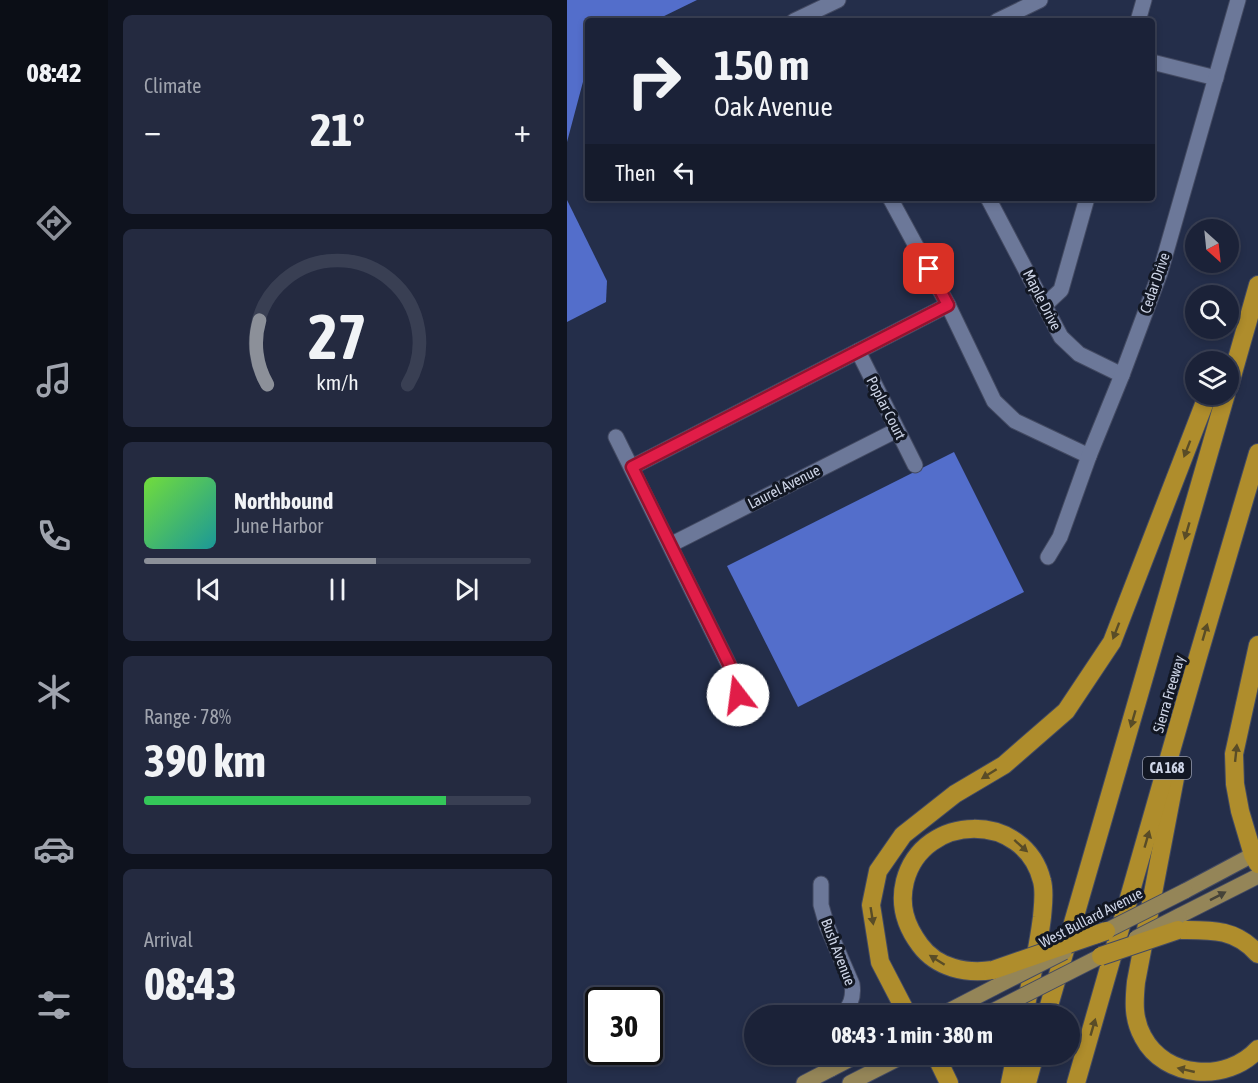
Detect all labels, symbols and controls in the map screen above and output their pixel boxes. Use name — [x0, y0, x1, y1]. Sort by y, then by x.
text: 150 m — [714, 41, 809, 89]
icon: right — [615, 42, 693, 120]
text: 08:42 — [26, 57, 82, 88]
text: Climate — [144, 74, 201, 97]
text: Oak Avenue — [714, 91, 833, 122]
text: 21° — [310, 104, 365, 156]
text: − — [144, 111, 161, 149]
text: + — [514, 111, 531, 149]
icon: left — [668, 156, 701, 189]
text: Then — [615, 160, 656, 186]
icon: directions — [33, 202, 75, 244]
north arrow — [1185, 219, 1239, 273]
map controls — [1185, 219, 1239, 405]
pin — [903, 243, 954, 294]
street label: Cedar Drive — [1136, 250, 1173, 315]
icon: arrive — [912, 252, 945, 285]
street label: Maple Drive — [1020, 267, 1065, 333]
button: search — [1185, 285, 1239, 339]
text: 27 — [308, 301, 367, 372]
button: layers — [1185, 351, 1239, 405]
icon: music — [33, 359, 75, 401]
text: km/h — [316, 370, 359, 395]
street label: Poplar Court — [863, 373, 910, 442]
one-way arrow — [1182, 440, 1191, 458]
street label: Laurel Avenue — [745, 461, 823, 512]
text: Northbound — [234, 488, 333, 514]
text: June Harbor — [234, 514, 323, 537]
icon: phone — [33, 515, 75, 557]
one-way arrow — [1182, 523, 1191, 541]
icon: previous — [192, 573, 225, 606]
icon: pause — [321, 573, 354, 606]
icon: next — [450, 573, 483, 606]
one-way arrow — [1111, 622, 1121, 640]
one-way arrow — [1201, 623, 1210, 641]
street label: Sierra Freeway — [1149, 653, 1188, 734]
position arrow — [706, 663, 770, 727]
icon: climate — [33, 671, 75, 713]
text: Range · 78% — [144, 705, 231, 728]
one-way arrow — [1128, 710, 1137, 728]
text: 390 km — [144, 735, 266, 787]
one-way arrow — [1231, 744, 1241, 763]
road number: CA 168 — [1143, 757, 1191, 779]
one-way arrow — [981, 768, 997, 779]
icon: car — [33, 828, 75, 870]
one-way arrow — [1142, 830, 1152, 849]
one-way arrow — [1013, 840, 1029, 853]
street label: West Bullard Avenue — [1036, 884, 1145, 951]
one-way arrow — [1210, 891, 1227, 901]
one-way arrow — [868, 907, 877, 926]
street label: Bush Avenue — [818, 916, 859, 988]
text: Arrival — [144, 928, 193, 951]
one-way arrow — [929, 954, 945, 965]
text: 08:43 — [144, 958, 237, 1010]
icon: filters — [33, 984, 75, 1026]
speed limit sign: 30 — [585, 987, 663, 1065]
one-way arrow — [1088, 1018, 1098, 1036]
text: 08:43 · 1 min · 380 m — [831, 1022, 993, 1048]
one-way arrow — [1177, 1064, 1195, 1074]

